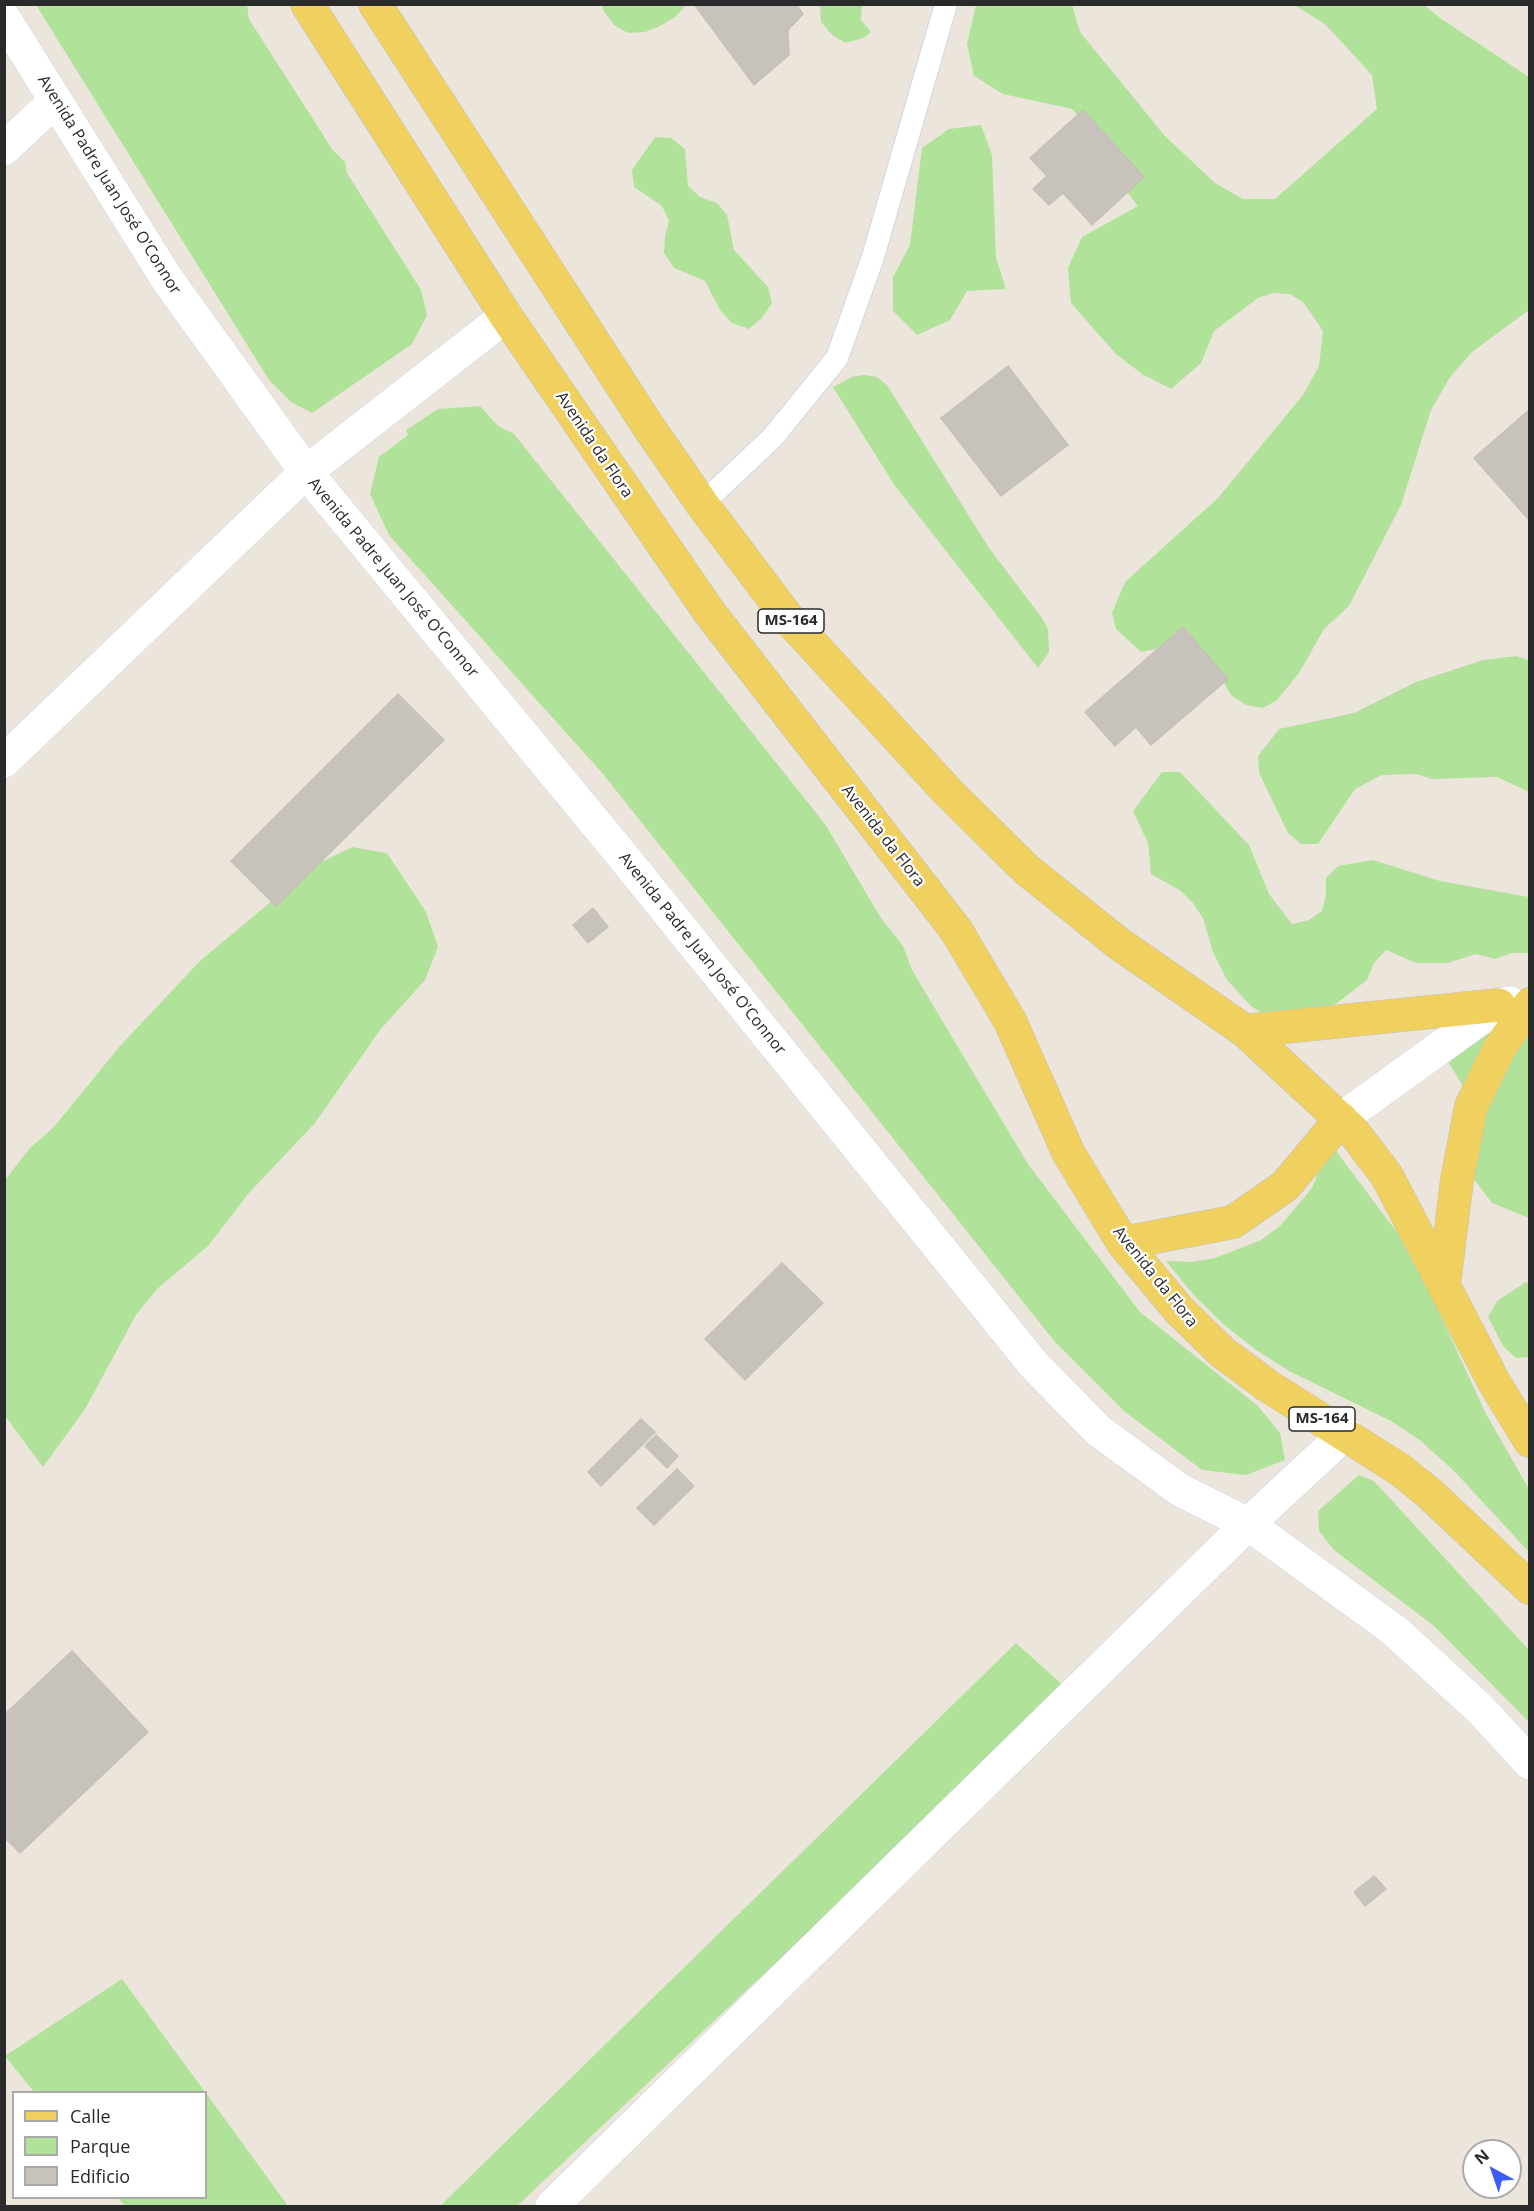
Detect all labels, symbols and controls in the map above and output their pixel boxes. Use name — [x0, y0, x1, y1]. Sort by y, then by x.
street label: Avenida Padre Juan José O'Connor — [33, 72, 185, 298]
street label: Avenida da Flora — [551, 388, 637, 502]
street label: Avenida Padre Juan José O'Connor — [304, 474, 482, 682]
road number: MS-164 — [758, 609, 824, 633]
street label: Avenida da Flora — [837, 781, 929, 891]
street label: Avenida Padre Juan José O'Connor — [614, 849, 790, 1059]
street label: Avenida da Flora — [1109, 1223, 1201, 1331]
road number: MS-164 — [1289, 1407, 1355, 1431]
legend — [12, 2091, 207, 2199]
text: Calle — [70, 2104, 111, 2128]
text: Parque — [70, 2134, 130, 2158]
north arrow — [1462, 2139, 1522, 2199]
text: N — [1470, 2144, 1494, 2169]
text: Edificio — [70, 2164, 130, 2188]

